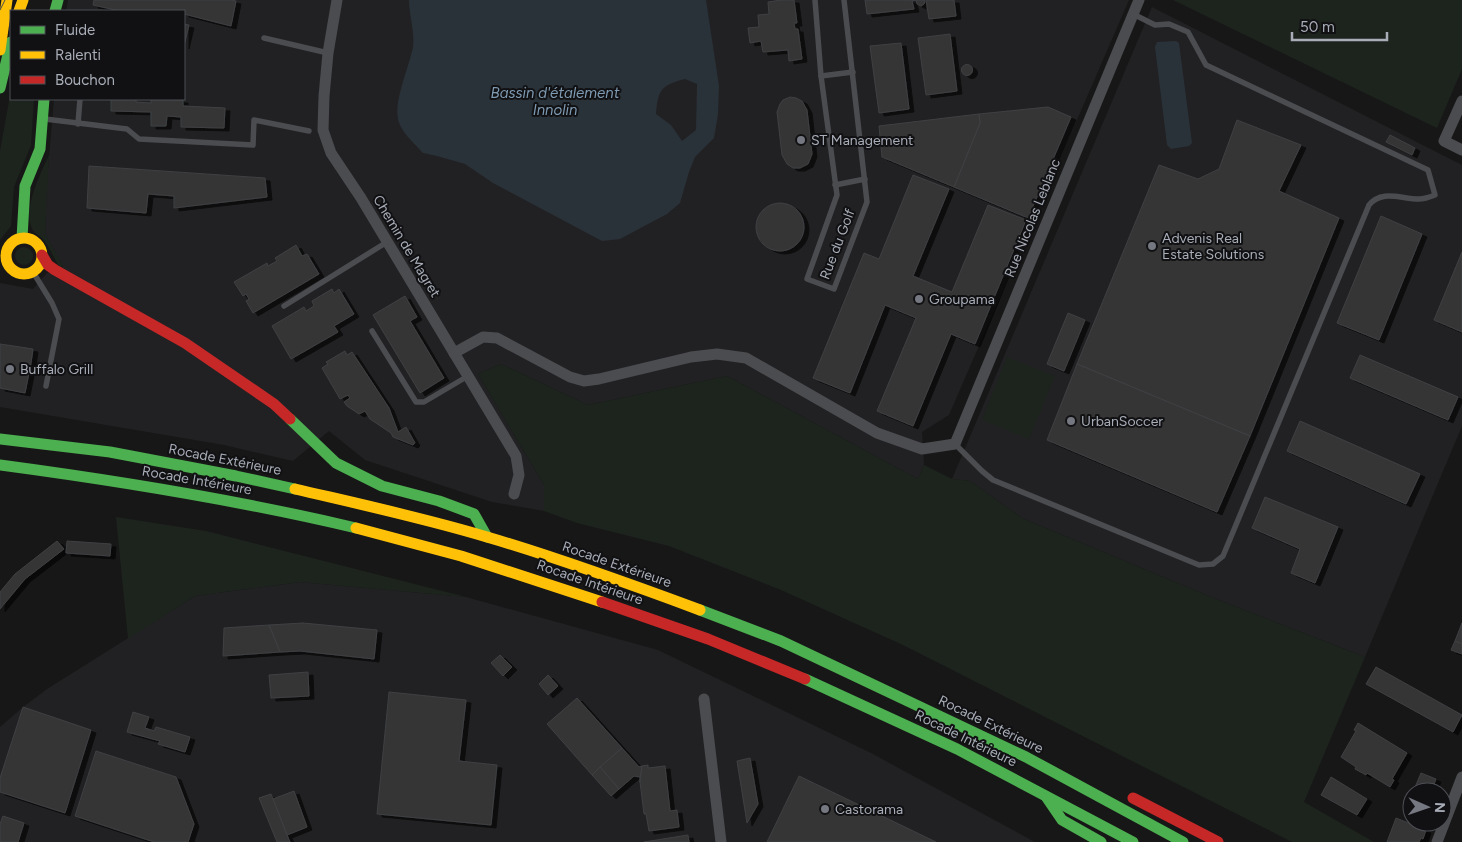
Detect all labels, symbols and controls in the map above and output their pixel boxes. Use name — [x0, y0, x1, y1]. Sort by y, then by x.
legend — [10, 10, 185, 100]
scale bar — [1292, 10, 1387, 42]
text: 50 m — [1300, 18, 1335, 36]
text: Fluide — [55, 21, 95, 39]
text: Ralenti — [55, 46, 101, 64]
text: Bouchon — [55, 71, 115, 89]
water label: Bassin d'étalement Innolin — [491, 84, 620, 119]
place label: ST Management — [811, 132, 913, 149]
marker: ST Management — [795, 134, 807, 146]
street label: Rue Nicolas Leblanc — [1001, 156, 1064, 280]
street label: Chemin de Magret — [369, 192, 444, 300]
street label: Rue du Golf — [816, 206, 859, 282]
place label: Advenis Real Estate Solutions — [1162, 230, 1264, 263]
marker: Advenis Real Estate Solutions — [1146, 240, 1158, 252]
place label: Groupama — [929, 291, 995, 308]
marker: Groupama — [913, 293, 925, 305]
place label: Buffalo Grill — [20, 361, 93, 378]
marker: Buffalo Grill — [4, 363, 16, 375]
place label: UrbanSoccer — [1081, 413, 1163, 430]
marker: UrbanSoccer — [1065, 415, 1077, 427]
street label: Rocade Extérieure — [167, 440, 283, 479]
street label: Rocade Intérieure — [141, 462, 254, 499]
street label: Rocade Extérieure — [560, 538, 674, 591]
street label: Rocade Intérieure — [534, 556, 646, 609]
street label: Rocade Extérieure — [936, 692, 1046, 757]
street label: Rocade Intérieure — [912, 706, 1020, 771]
north arrow — [1402, 782, 1452, 832]
place label: Castorama — [835, 801, 903, 818]
text: N — [1431, 802, 1448, 813]
marker: Castorama — [819, 803, 831, 815]

